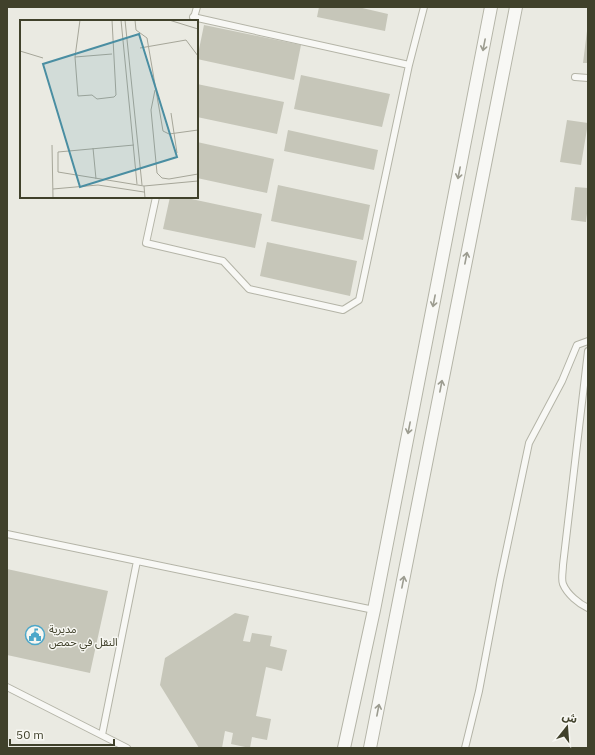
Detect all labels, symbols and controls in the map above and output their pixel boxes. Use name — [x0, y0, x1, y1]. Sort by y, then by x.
inset map — [20, 20, 198, 198]
one-way arrow — [479, 38, 487, 51]
one-way arrow — [455, 166, 463, 179]
one-way arrow — [463, 252, 471, 265]
one-way arrow — [430, 294, 438, 307]
one-way arrow — [438, 380, 446, 393]
one-way arrow — [405, 421, 413, 434]
one-way arrow — [399, 576, 407, 589]
place label: مديرية النقل في حمص — [49, 622, 118, 652]
public building icon: مديرية النقل في حمص — [24, 624, 46, 646]
one-way arrow — [374, 704, 382, 717]
north arrow — [547, 707, 587, 747]
text: ش — [561, 709, 579, 726]
scale bar — [10, 721, 114, 747]
text: 50 m — [16, 727, 44, 742]

